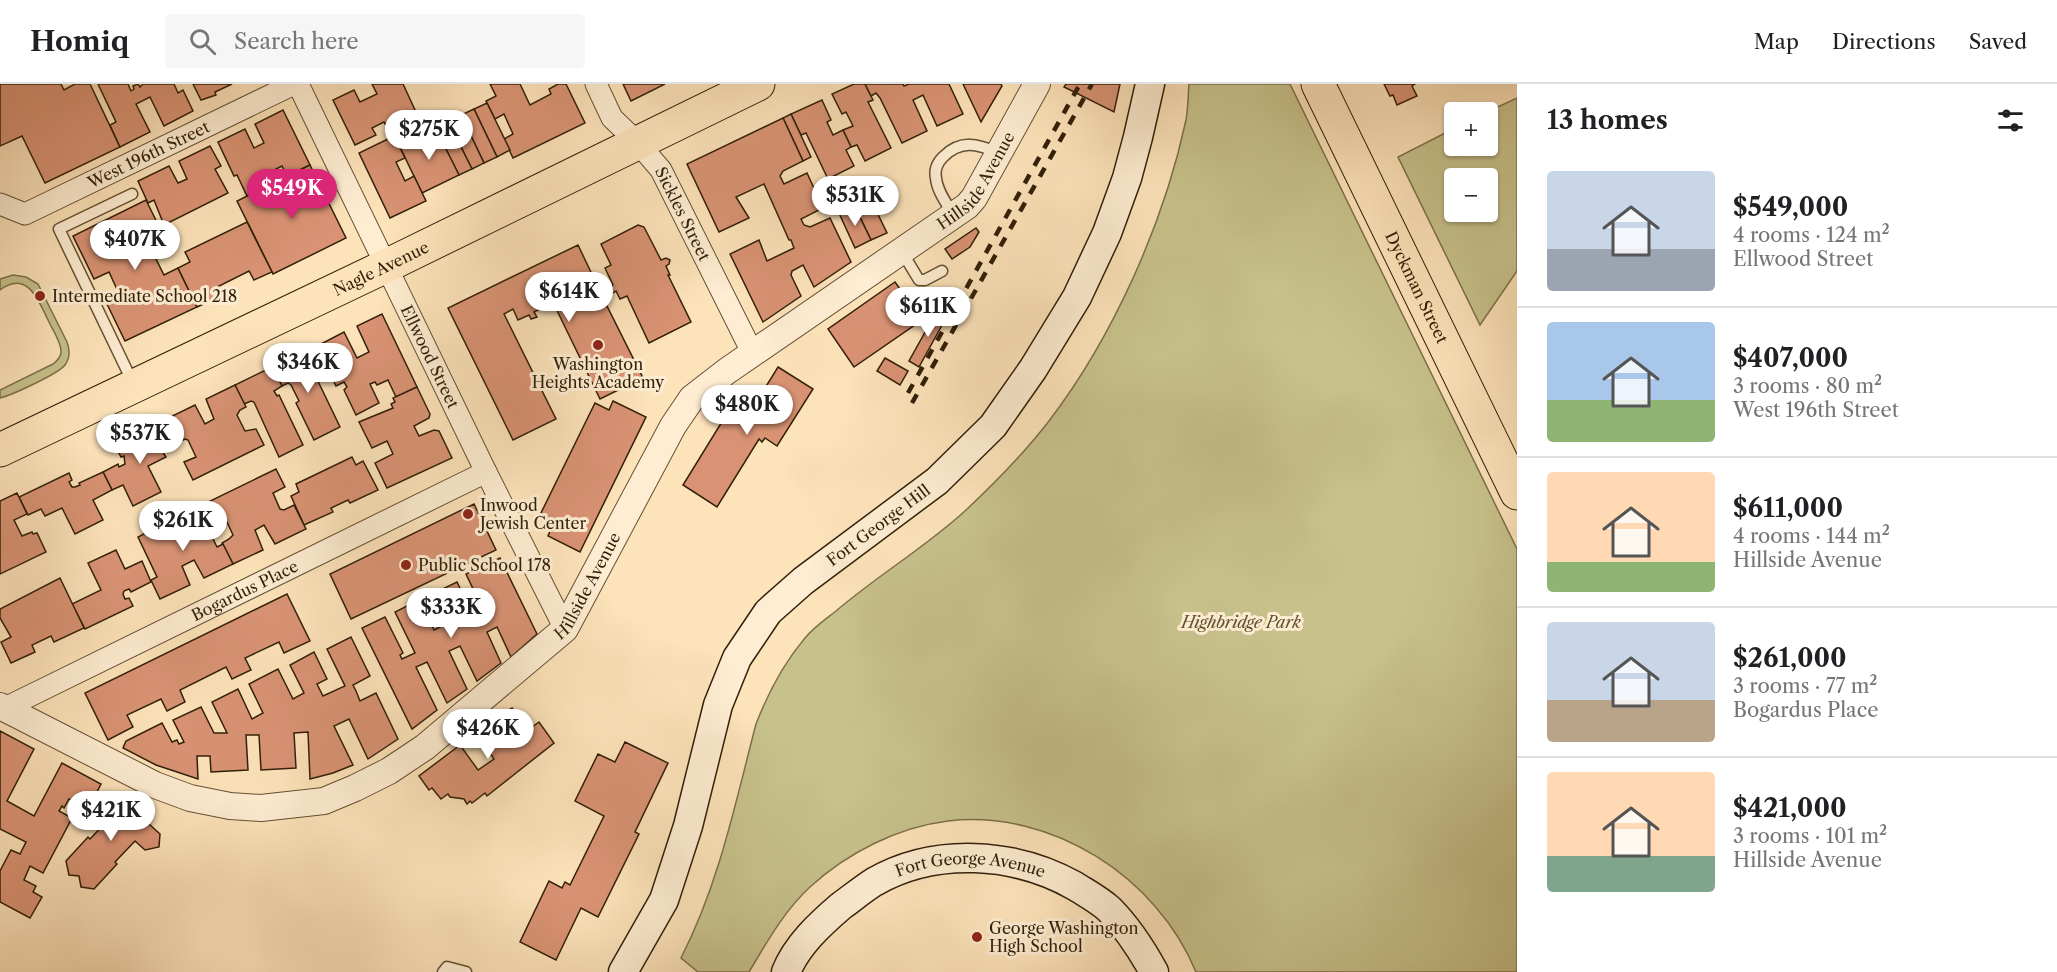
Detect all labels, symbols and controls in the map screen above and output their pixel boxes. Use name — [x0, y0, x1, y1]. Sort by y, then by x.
search box — [165, 14, 585, 68]
text: Homiq — [30, 24, 129, 58]
icon: search — [186, 25, 219, 58]
text: Search here — [234, 28, 359, 55]
text: Map — [1754, 29, 1799, 54]
text: Directions — [1832, 29, 1936, 54]
text: Saved — [1969, 29, 2027, 54]
map controls — [1444, 102, 1498, 222]
button: + — [1444, 102, 1498, 156]
text: 13 homes — [1547, 104, 1668, 136]
icon: filters — [1994, 104, 2027, 137]
pin: $275K — [387, 110, 471, 161]
street label: West 196th Street — [83, 116, 213, 193]
text: $275K — [399, 117, 459, 141]
street label: Hillside Avenue — [933, 128, 1019, 234]
street label: Sickles Street — [651, 163, 715, 264]
button: − — [1444, 168, 1498, 222]
pin: $549K — [250, 169, 334, 220]
text: $549K — [261, 176, 323, 200]
pin: $531K — [813, 176, 897, 227]
text: $531K — [826, 183, 884, 207]
text: $549,000 — [1733, 191, 1848, 223]
icon: home — [1595, 195, 1667, 267]
pin: $407K — [93, 220, 177, 271]
text: 4 rooms · 124 m² — [1733, 223, 1890, 247]
text: $407K — [104, 227, 166, 251]
street label: Dyckman Street — [1381, 228, 1453, 347]
street label: Nagle Avenue — [330, 237, 432, 300]
text: Ellwood Street — [1733, 247, 1873, 271]
pin: $614K — [527, 272, 611, 323]
text: $614K — [539, 279, 599, 303]
place label: Intermediate School 218 — [52, 286, 237, 306]
pin: $611K — [886, 287, 970, 338]
marker: Intermediate School 218 — [33, 289, 47, 303]
text: $611K — [899, 294, 957, 318]
street label: Ellwood Street — [397, 302, 464, 412]
marker: Washington Heights Academy — [591, 338, 605, 352]
text: $407,000 — [1733, 342, 1848, 374]
pin: $346K — [266, 343, 350, 394]
icon: home — [1595, 346, 1667, 418]
text: $346K — [277, 350, 339, 374]
place label: Washington Heights Academy — [532, 354, 665, 392]
text: 3 rooms · 80 m² — [1733, 374, 1882, 398]
pin: $480K — [705, 385, 789, 436]
text: $480K — [715, 392, 779, 416]
text: West 196th Street — [1733, 398, 1899, 422]
pin: $537K — [98, 414, 182, 465]
text: $537K — [110, 421, 170, 445]
street label: Fort George Hill — [822, 480, 934, 570]
text: $611,000 — [1733, 492, 1843, 524]
place label: Inwood Jewish Center — [477, 495, 586, 533]
icon: home — [1595, 496, 1667, 568]
pin: $261K — [141, 501, 225, 552]
marker: Inwood Jewish Center — [461, 507, 475, 521]
text: $261K — [153, 508, 213, 532]
text: 4 rooms · 144 m² — [1733, 524, 1890, 548]
street label: Hillside Avenue — [550, 529, 625, 644]
text: Hillside Avenue — [1733, 548, 1882, 572]
place label: Public School 178 — [418, 555, 551, 575]
street label: Bogardus Place — [188, 556, 301, 625]
marker: Public School 178 — [399, 558, 413, 572]
pin: $333K — [409, 588, 493, 639]
text: $333K — [420, 595, 482, 619]
park label: Highbridge Park — [1179, 612, 1301, 632]
text: $261,000 — [1733, 642, 1847, 674]
icon: home — [1595, 646, 1667, 718]
text: 3 rooms · 77 m² — [1733, 674, 1877, 698]
text: Bogardus Place — [1733, 698, 1878, 722]
pin: $426K — [446, 709, 530, 760]
text: $426K — [457, 716, 519, 740]
pin: $421K — [69, 791, 153, 842]
text: $421,000 — [1733, 792, 1847, 824]
icon: home — [1595, 796, 1667, 868]
text: $421K — [81, 798, 141, 822]
text: 3 rooms · 101 m² — [1733, 824, 1887, 848]
street label: Fort George Avenue — [892, 848, 1048, 881]
text: Hillside Avenue — [1733, 848, 1882, 872]
place label: George Washington High School — [989, 918, 1139, 956]
marker: George Washington High School — [970, 930, 984, 944]

